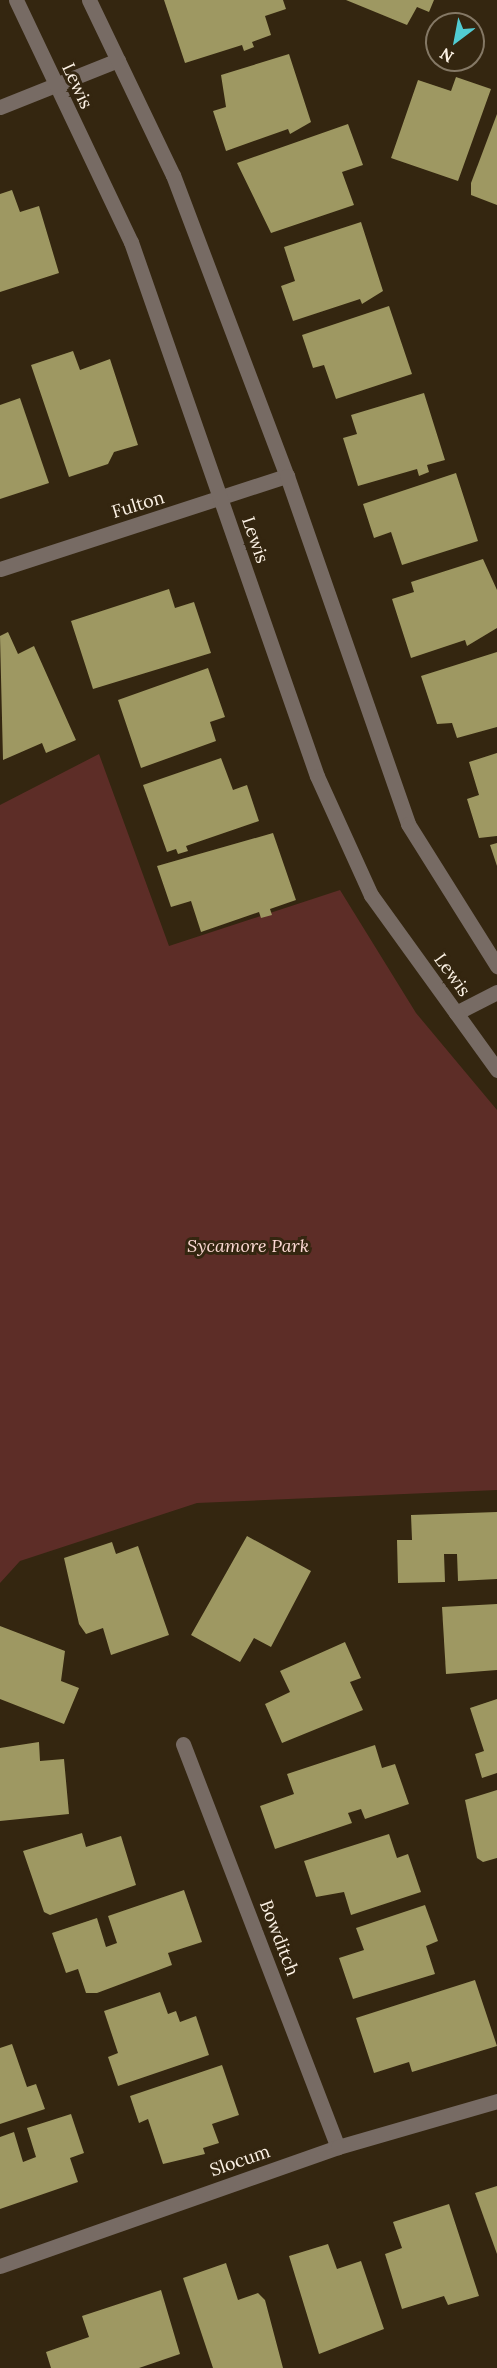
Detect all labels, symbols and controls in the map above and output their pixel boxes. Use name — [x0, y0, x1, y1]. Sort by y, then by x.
north arrow — [425, 12, 485, 72]
text: N — [436, 44, 457, 67]
street label: Lewis — [57, 60, 97, 112]
street label: Fulton — [109, 487, 167, 523]
street label: Lewis — [237, 514, 273, 566]
street label: Lewis — [429, 949, 475, 1001]
park label: Sycamore Park — [187, 1235, 309, 1257]
street label: Bowditch — [255, 1897, 303, 1979]
street label: Slocum — [207, 2141, 273, 2181]

